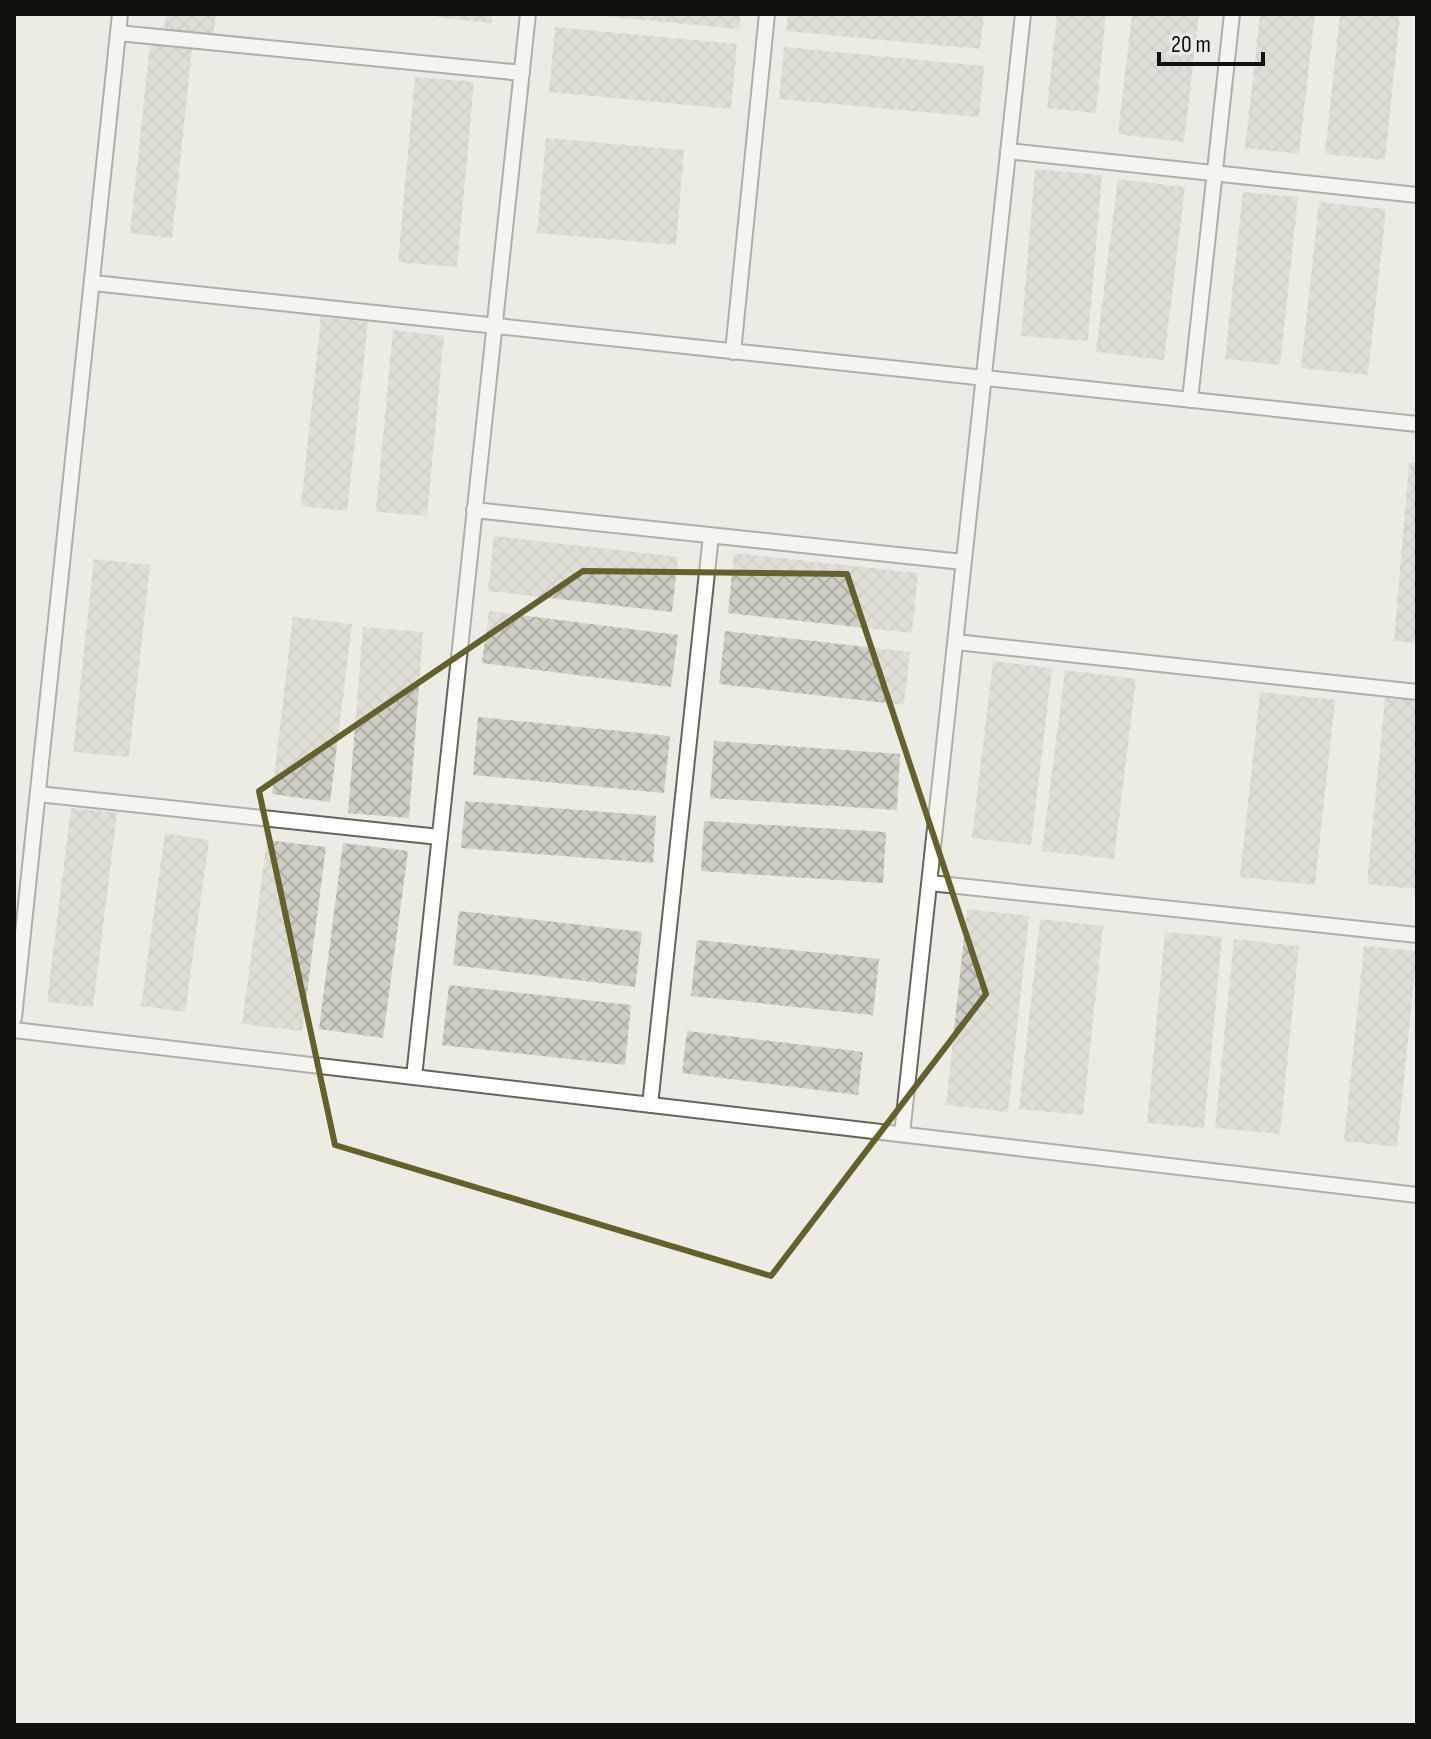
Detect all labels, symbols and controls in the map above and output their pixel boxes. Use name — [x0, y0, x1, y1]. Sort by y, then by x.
scale bar — [1159, 16, 1263, 66]
text: 20 m — [1171, 30, 1211, 59]

